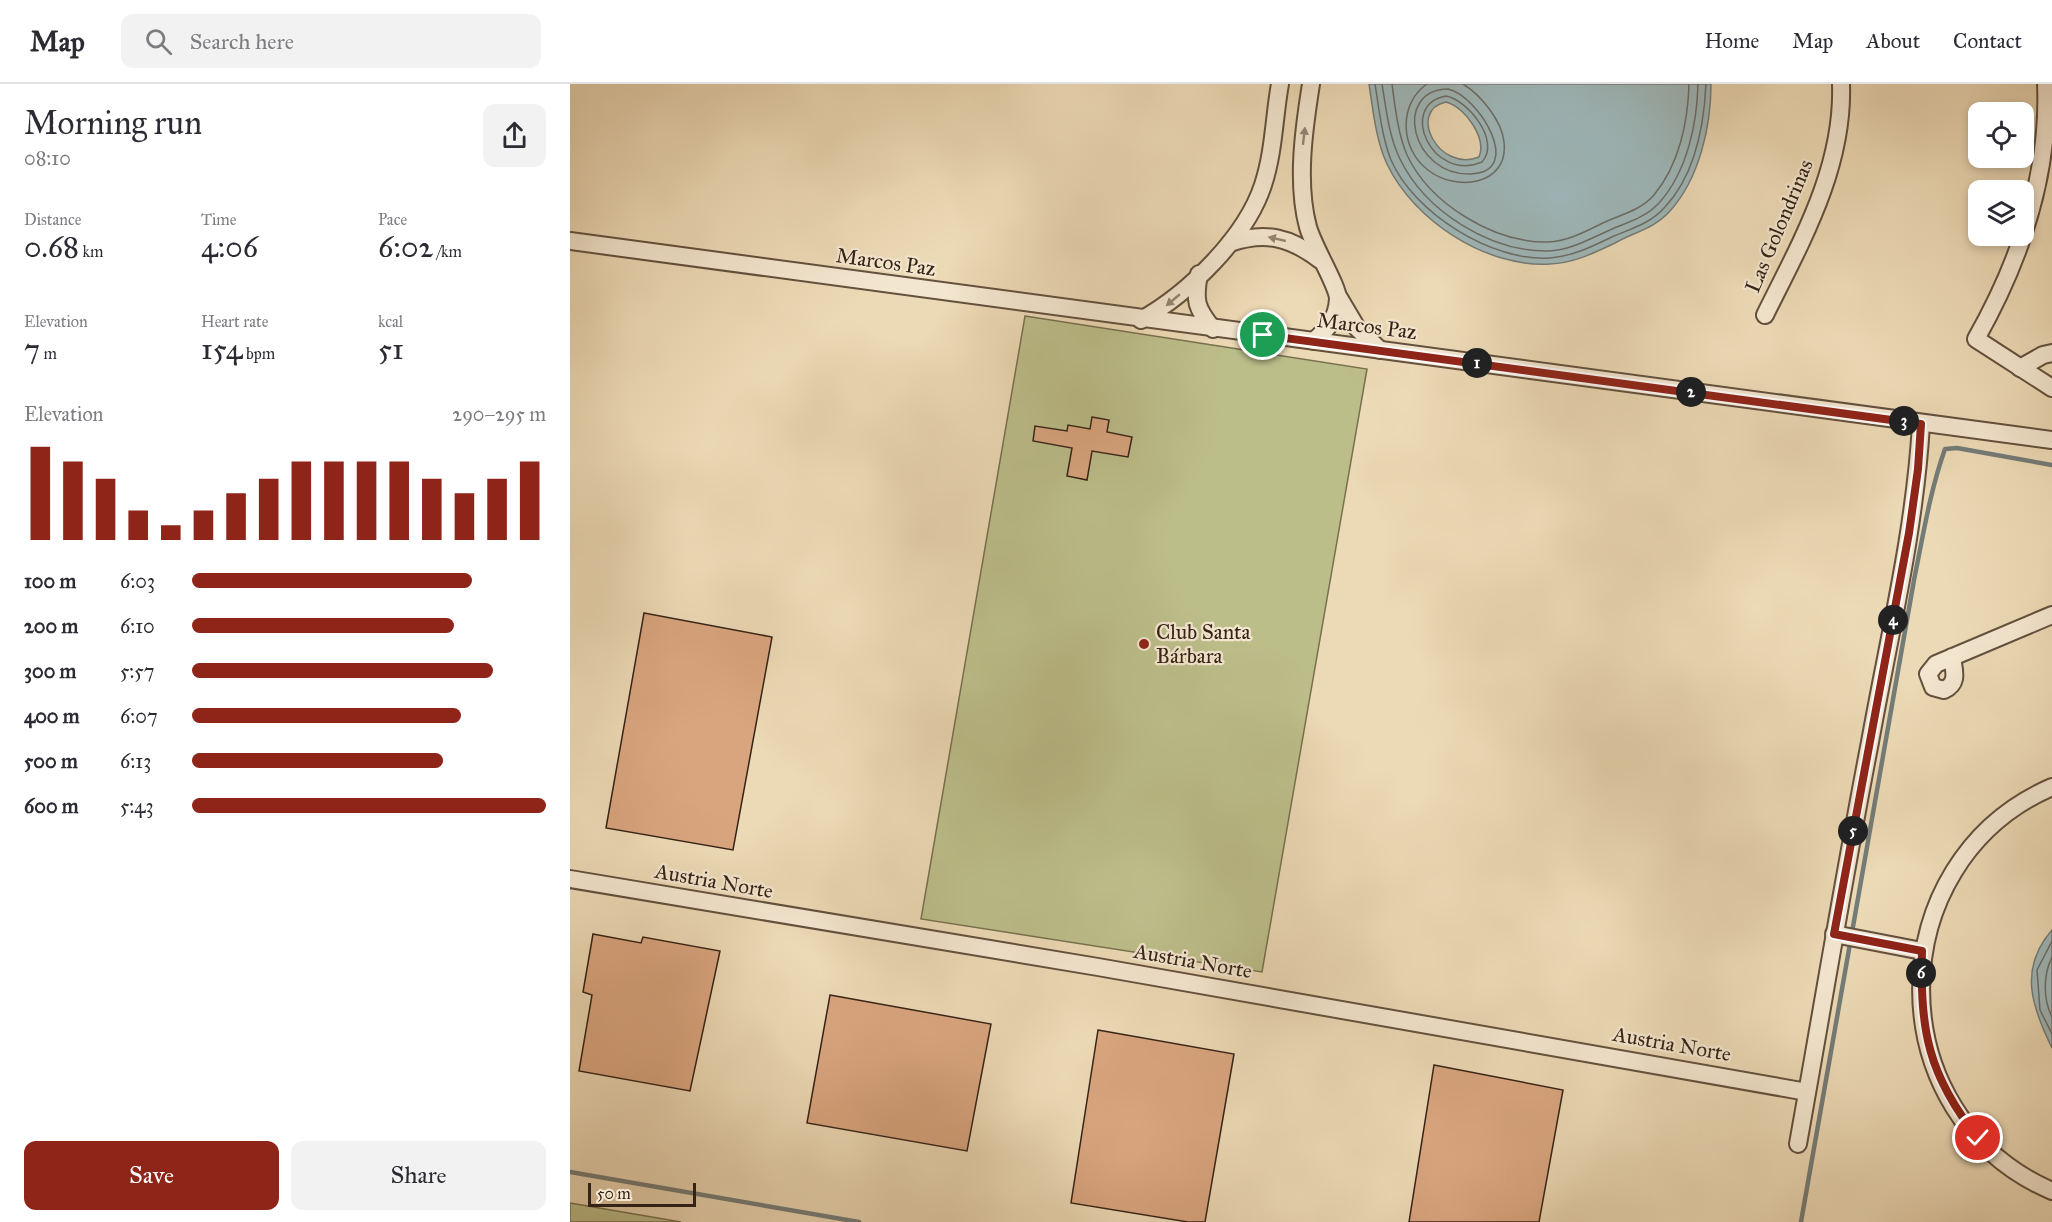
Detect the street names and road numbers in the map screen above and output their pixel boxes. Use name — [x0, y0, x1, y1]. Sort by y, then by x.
street label: Las Golondrinas — [1739, 155, 1819, 297]
street label: Marcos Paz — [835, 242, 938, 282]
street label: Marcos Paz — [1316, 307, 1419, 345]
street label: Austria Norte — [652, 858, 775, 904]
street label: Austria Norte — [1131, 938, 1254, 984]
street label: Austria Norte — [1610, 1021, 1733, 1067]

